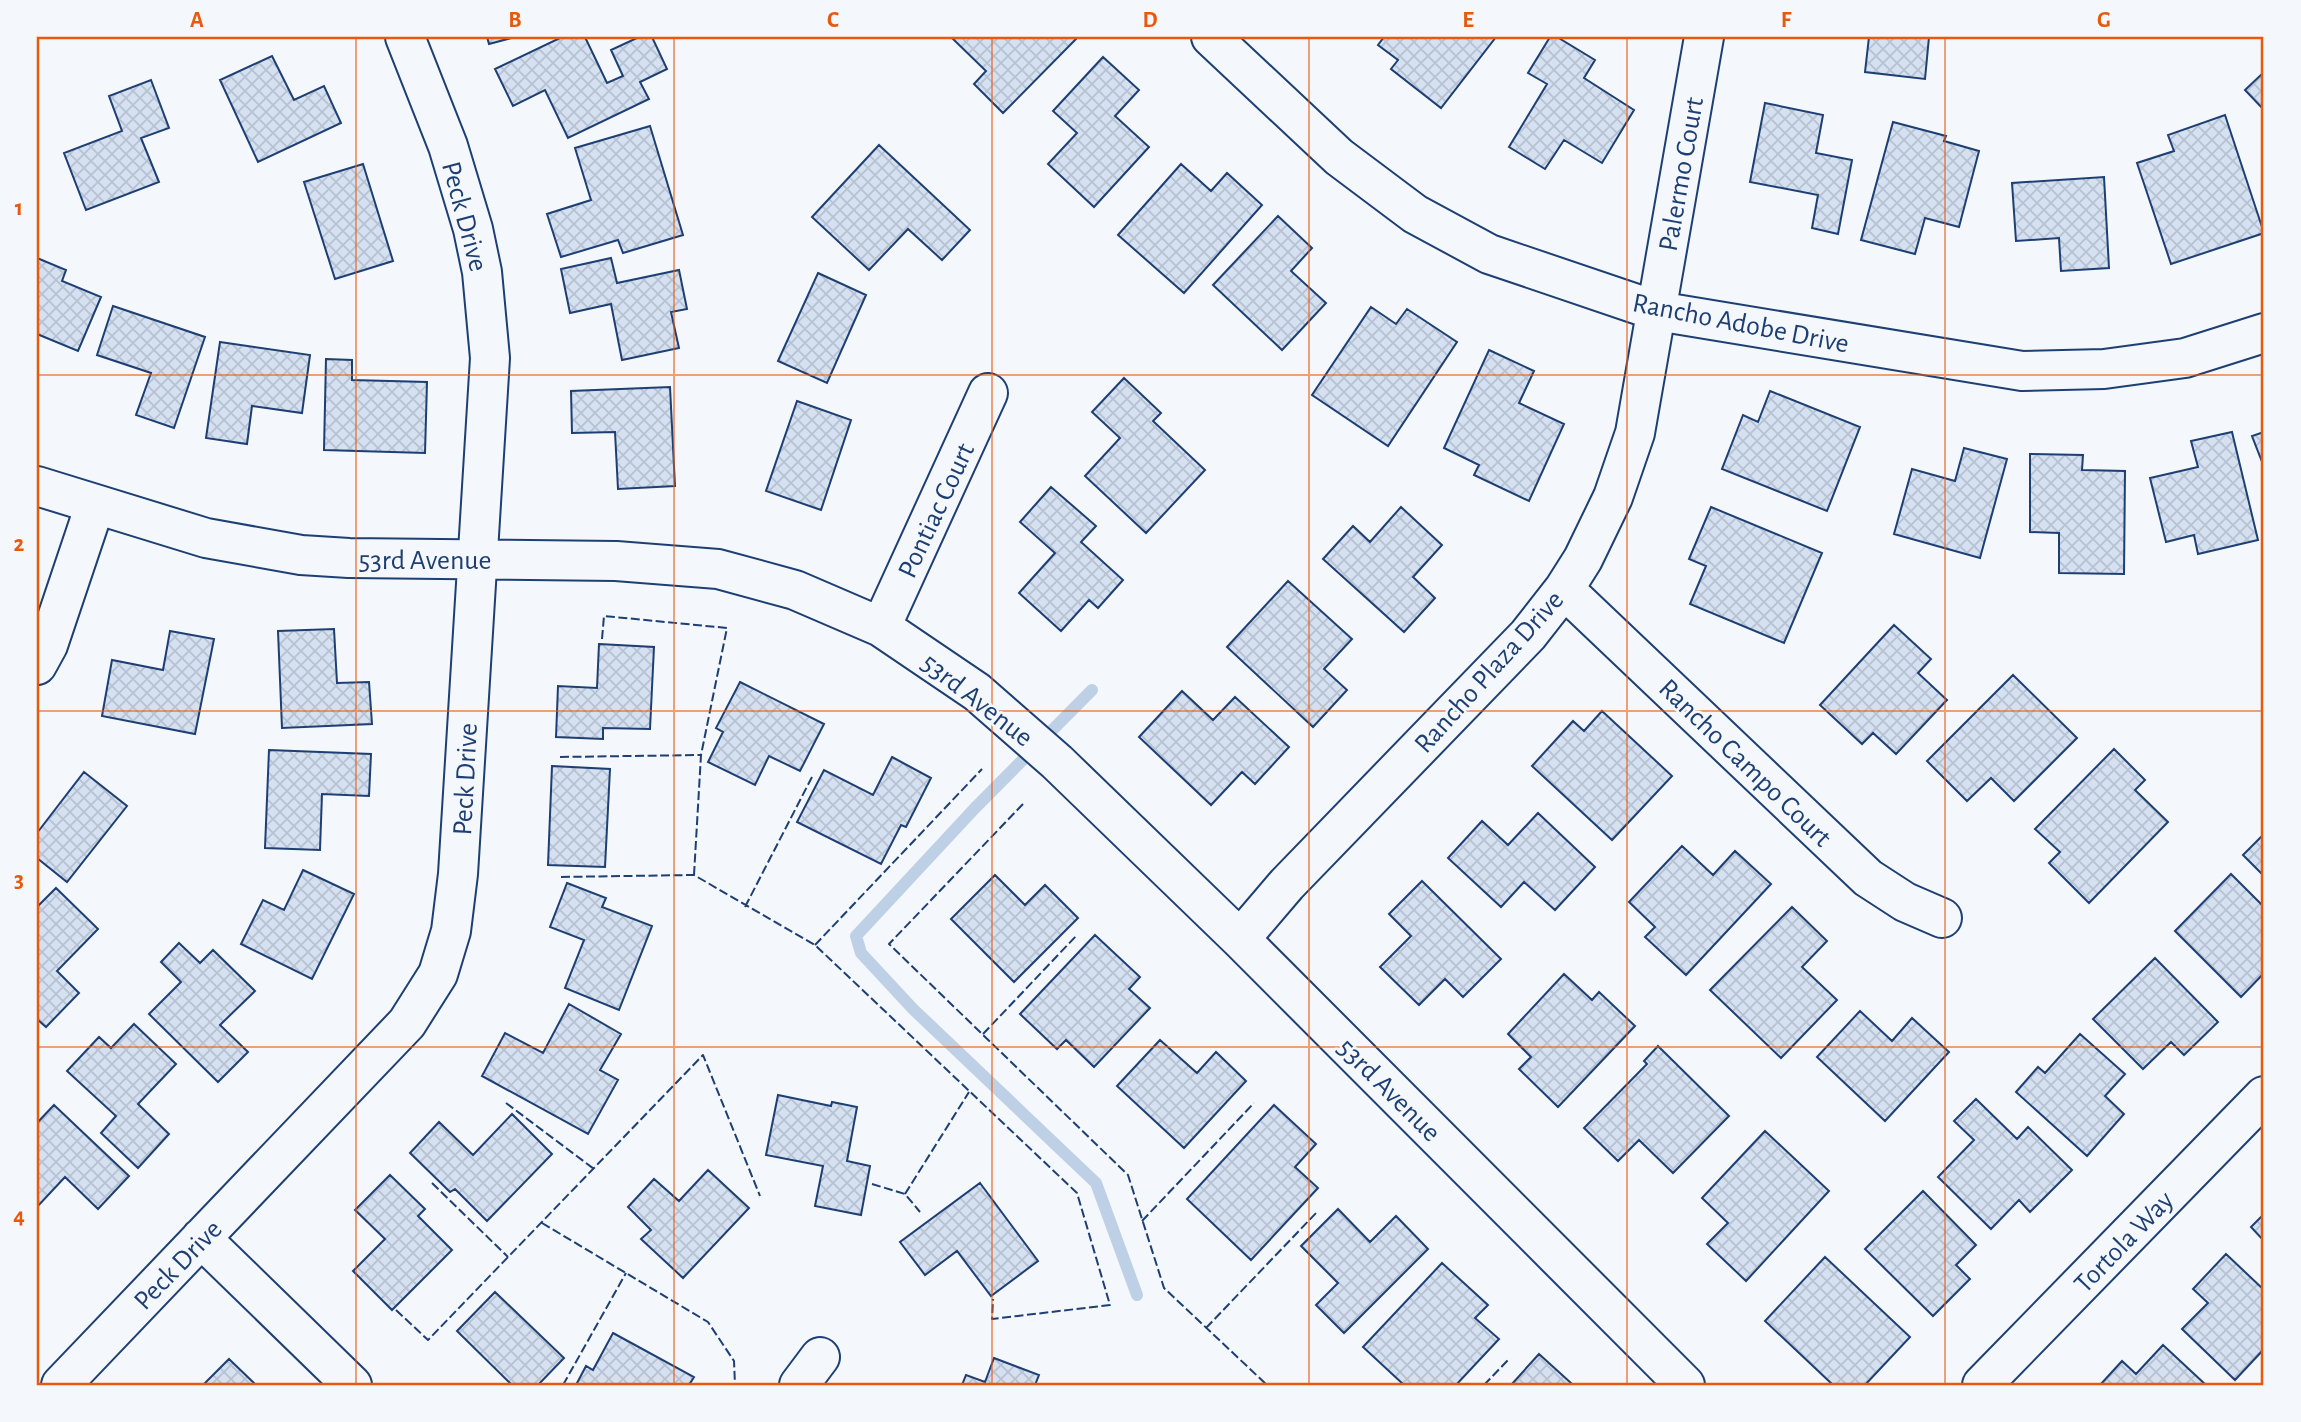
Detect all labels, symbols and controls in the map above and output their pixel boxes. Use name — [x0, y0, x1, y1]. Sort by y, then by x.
text: A — [190, 9, 204, 32]
text: B — [508, 9, 522, 32]
text: C — [827, 9, 839, 32]
text: D — [1142, 9, 1158, 32]
text: E — [1462, 9, 1474, 32]
text: F — [1781, 9, 1792, 32]
text: G — [2097, 9, 2111, 32]
street label: Palermo Court — [1655, 95, 1709, 254]
street label: Peck Drive — [436, 158, 492, 275]
text: 1 — [15, 197, 23, 220]
street label: Rancho Adobe Drive — [1630, 289, 1851, 359]
street label: Pontiac Court — [893, 439, 980, 582]
text: 2 — [14, 533, 25, 556]
street label: 53rd Avenue — [358, 547, 492, 575]
street label: Rancho Plaza Drive — [1410, 586, 1569, 759]
street label: 53rd Avenue — [916, 649, 1038, 753]
street label: Rancho Campo Court — [1653, 674, 1836, 853]
street label: Peck Drive — [449, 722, 483, 836]
text: 3 — [14, 869, 24, 892]
street label: 53rd Avenue — [1332, 1033, 1446, 1147]
street label: Tortola Way — [2070, 1186, 2179, 1299]
text: 4 — [13, 1205, 25, 1228]
street label: Peck Drive — [129, 1215, 228, 1316]

